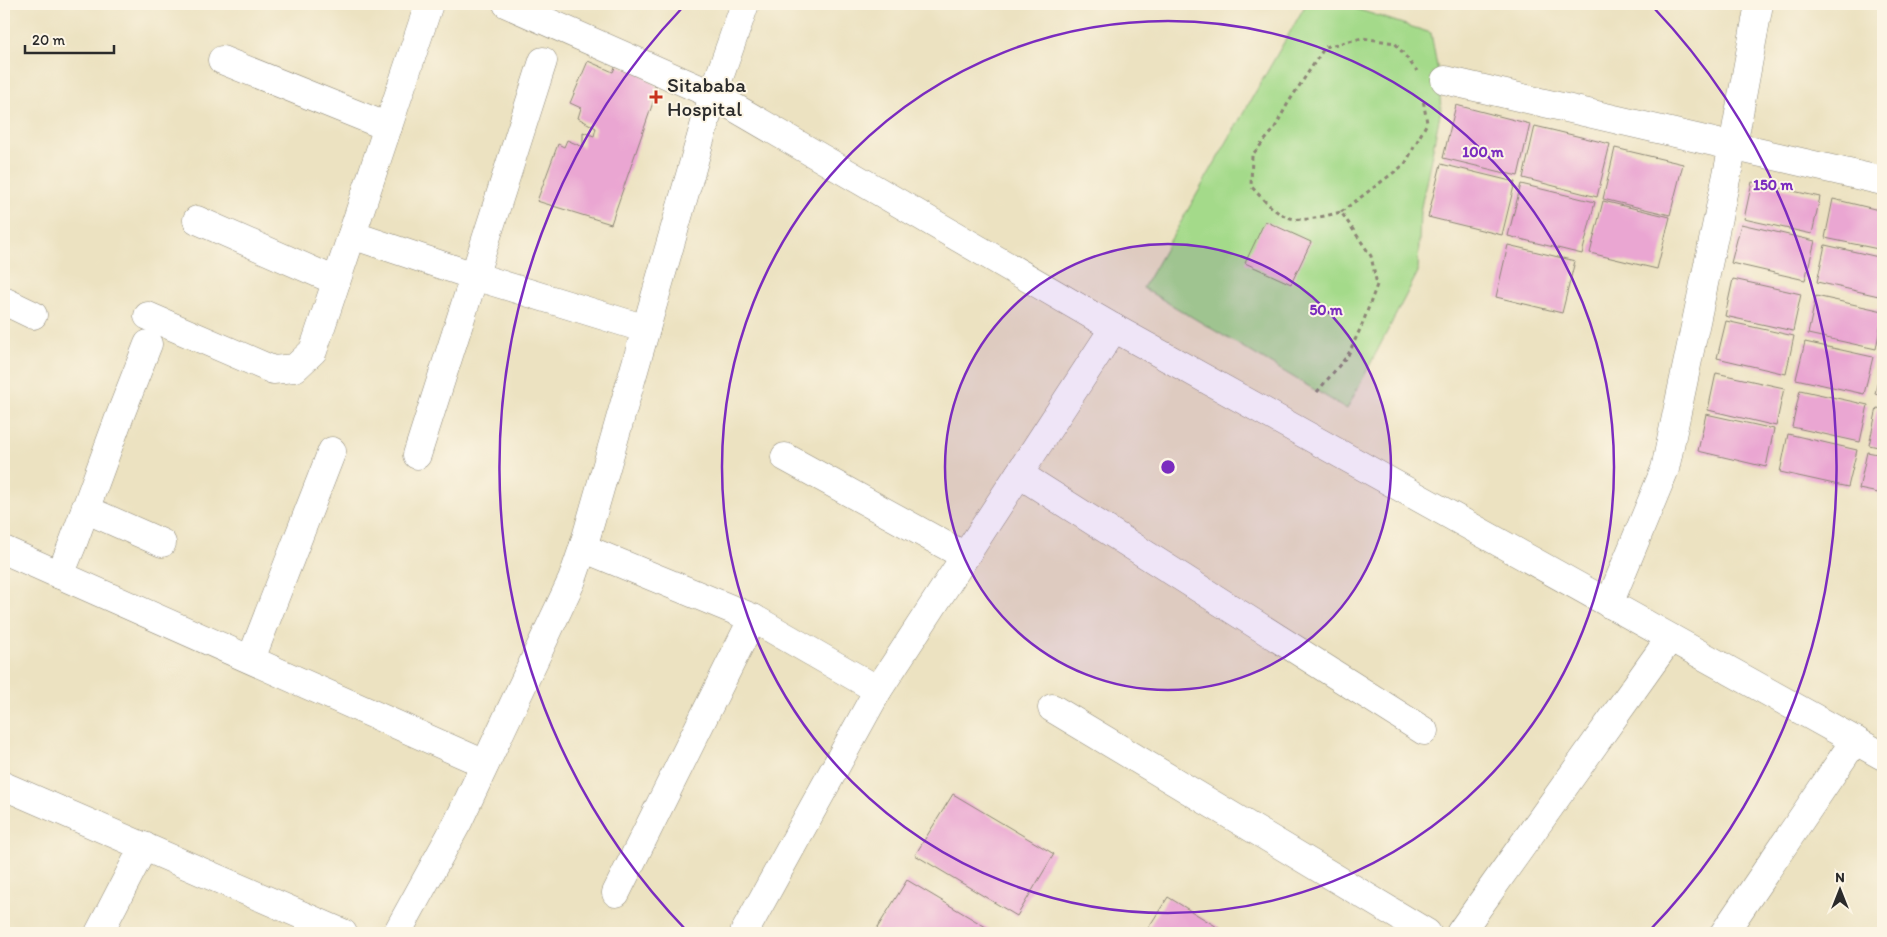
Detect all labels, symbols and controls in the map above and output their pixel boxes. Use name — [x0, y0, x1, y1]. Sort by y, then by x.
scale bar — [25, 22, 114, 54]
text: 20 m — [32, 31, 66, 49]
place label: Sitababa Hospital — [667, 72, 746, 121]
marker: Sitababa Hospital — [649, 90, 663, 104]
text: 100 m — [1462, 143, 1504, 161]
text: 150 m — [1753, 176, 1793, 194]
text: 50 m — [1309, 301, 1343, 319]
centre of rings — [1159, 458, 1177, 476]
north arrow — [1814, 864, 1864, 914]
text: N — [1835, 869, 1845, 886]

